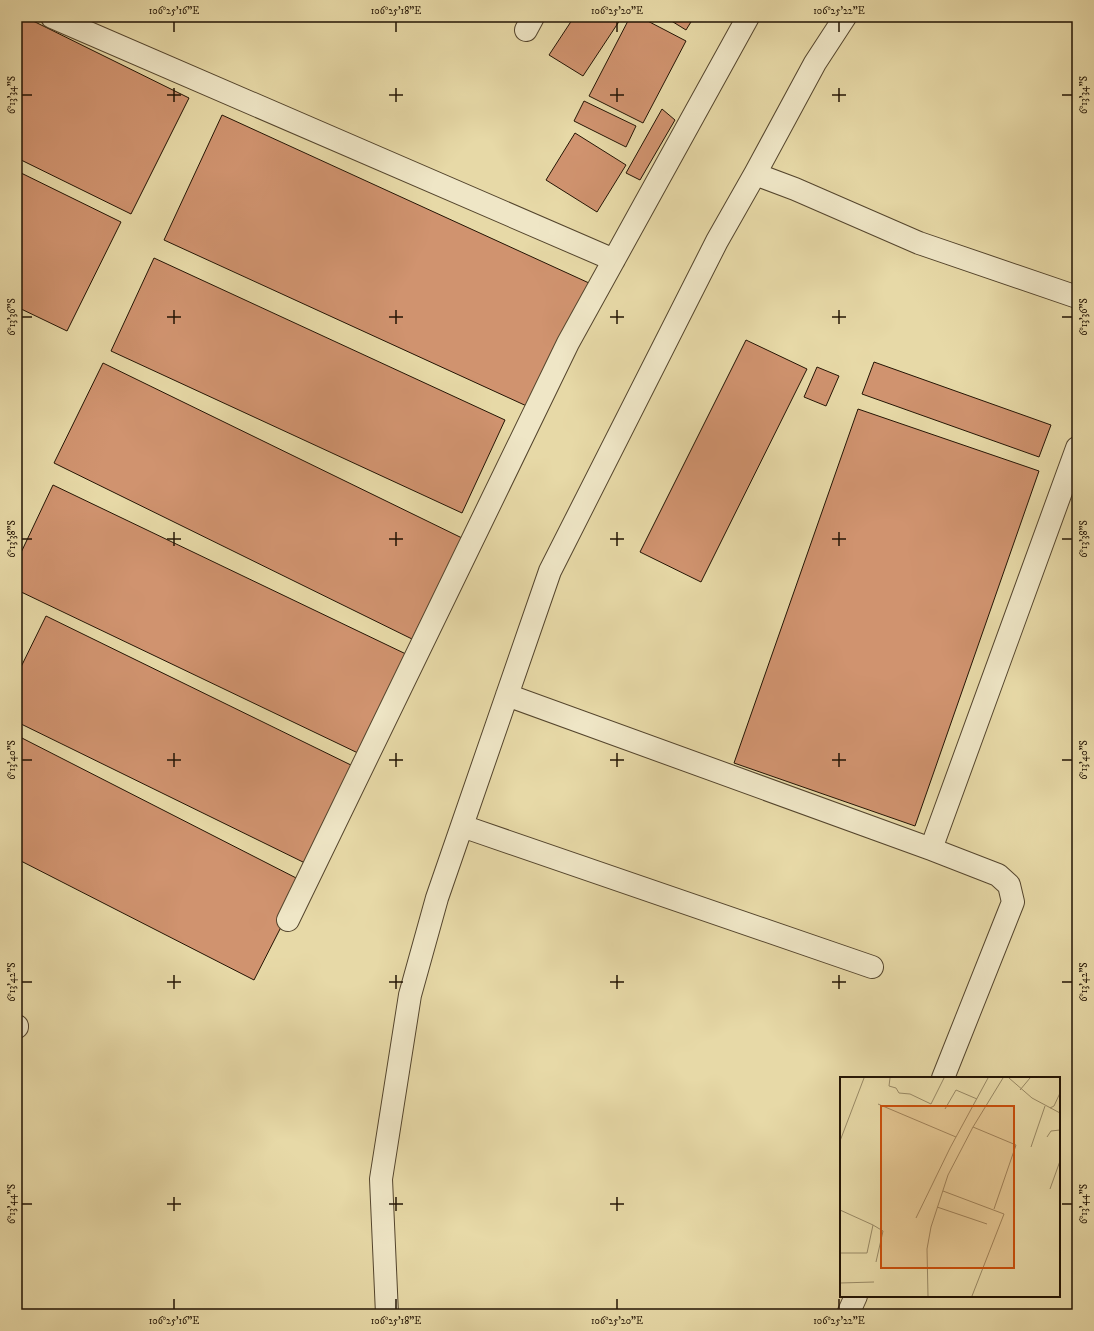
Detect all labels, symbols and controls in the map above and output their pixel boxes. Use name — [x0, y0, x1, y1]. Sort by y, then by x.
text: 106°25'16"E — [149, 5, 199, 17]
text: 106°25'18"E — [371, 5, 421, 17]
text: 106°25'20"E — [591, 5, 643, 17]
text: 106°25'22"E — [813, 5, 865, 17]
text: 6°13'34"S — [6, 76, 18, 114]
text: 6°13'34"S — [1078, 76, 1090, 114]
text: 6°13'36"S — [6, 298, 18, 336]
text: 6°13'36"S — [1078, 298, 1090, 336]
text: 6°13'38"S — [6, 520, 18, 558]
text: 6°13'38"S — [1078, 520, 1090, 558]
text: 6°13'40"S — [6, 740, 18, 780]
text: 6°13'40"S — [1078, 740, 1090, 780]
text: 6°13'42"S — [6, 962, 18, 1002]
text: 6°13'42"S — [1078, 962, 1090, 1002]
inset map — [840, 1077, 1060, 1297]
text: 6°13'44"S — [6, 1184, 18, 1224]
text: 6°13'44"S — [1078, 1184, 1090, 1224]
text: 106°25'16"E — [149, 1315, 199, 1327]
text: 106°25'18"E — [371, 1315, 421, 1327]
text: 106°25'20"E — [591, 1315, 643, 1327]
text: 106°25'22"E — [813, 1315, 865, 1327]

